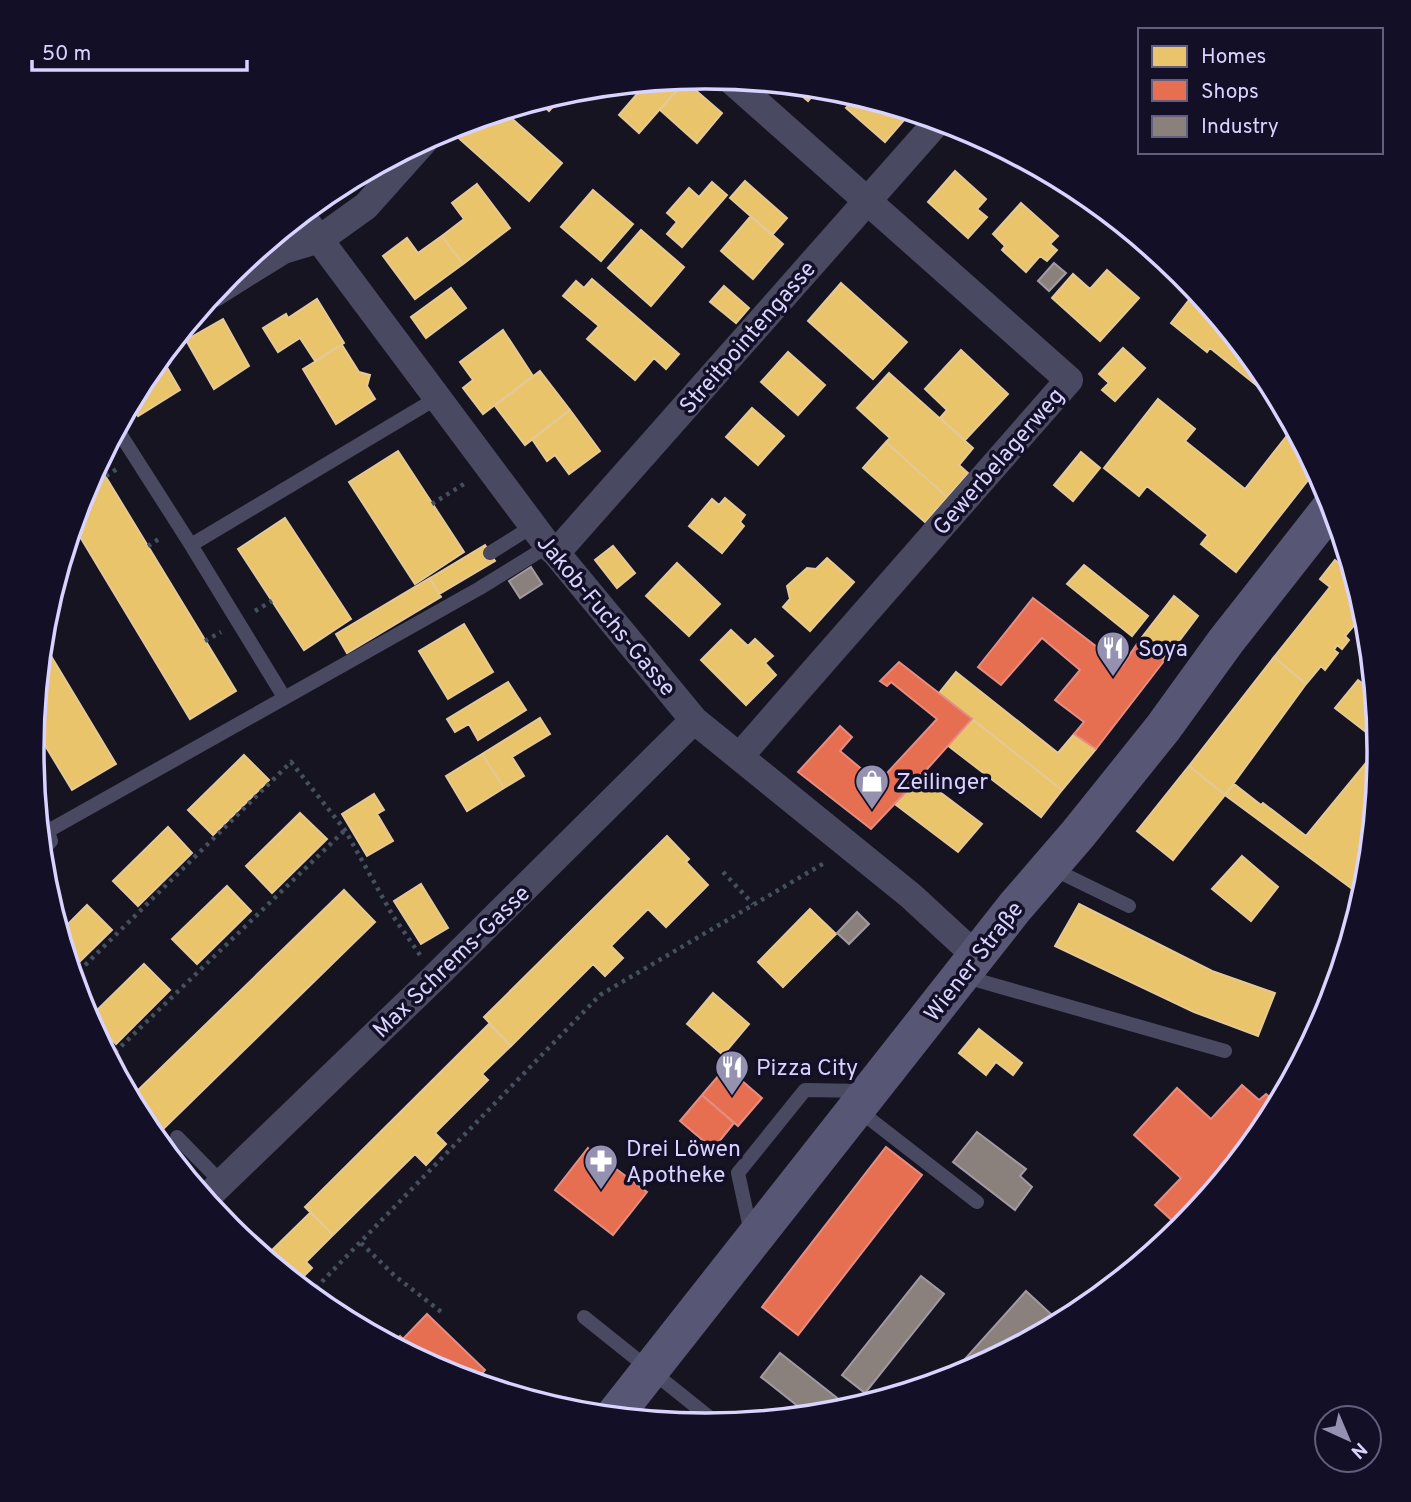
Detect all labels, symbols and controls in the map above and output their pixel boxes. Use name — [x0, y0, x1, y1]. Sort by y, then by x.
scale bar — [32, 28, 247, 72]
legend — [1138, 28, 1383, 154]
text: 50 m — [42, 41, 91, 68]
text: Homes — [1201, 44, 1266, 71]
text: Shops — [1201, 79, 1259, 106]
text: Industry — [1201, 114, 1279, 141]
street label: Streitpointengasse — [674, 256, 823, 421]
street label: Gewerbelagerweg — [928, 383, 1072, 542]
street label: Jakob-Fuchs-Gasse — [529, 530, 681, 703]
restaurant icon: Soya — [1094, 629, 1132, 678]
place label: Soya — [1138, 636, 1188, 665]
shop icon: Zeilinger — [853, 762, 891, 811]
place label: Zeilinger — [896, 769, 988, 798]
street label: Max Schrems-Gasse — [368, 880, 538, 1045]
street label: Wiener Straße — [919, 896, 1031, 1029]
restaurant icon: Pizza City — [713, 1048, 751, 1097]
place label: Pizza City — [756, 1055, 858, 1084]
place label: Drei Löwen Apotheke — [626, 1136, 741, 1191]
pharmacy icon: Drei Löwen Apotheke — [582, 1142, 620, 1191]
north arrow — [1313, 1404, 1383, 1474]
text: N — [1345, 1436, 1372, 1463]

